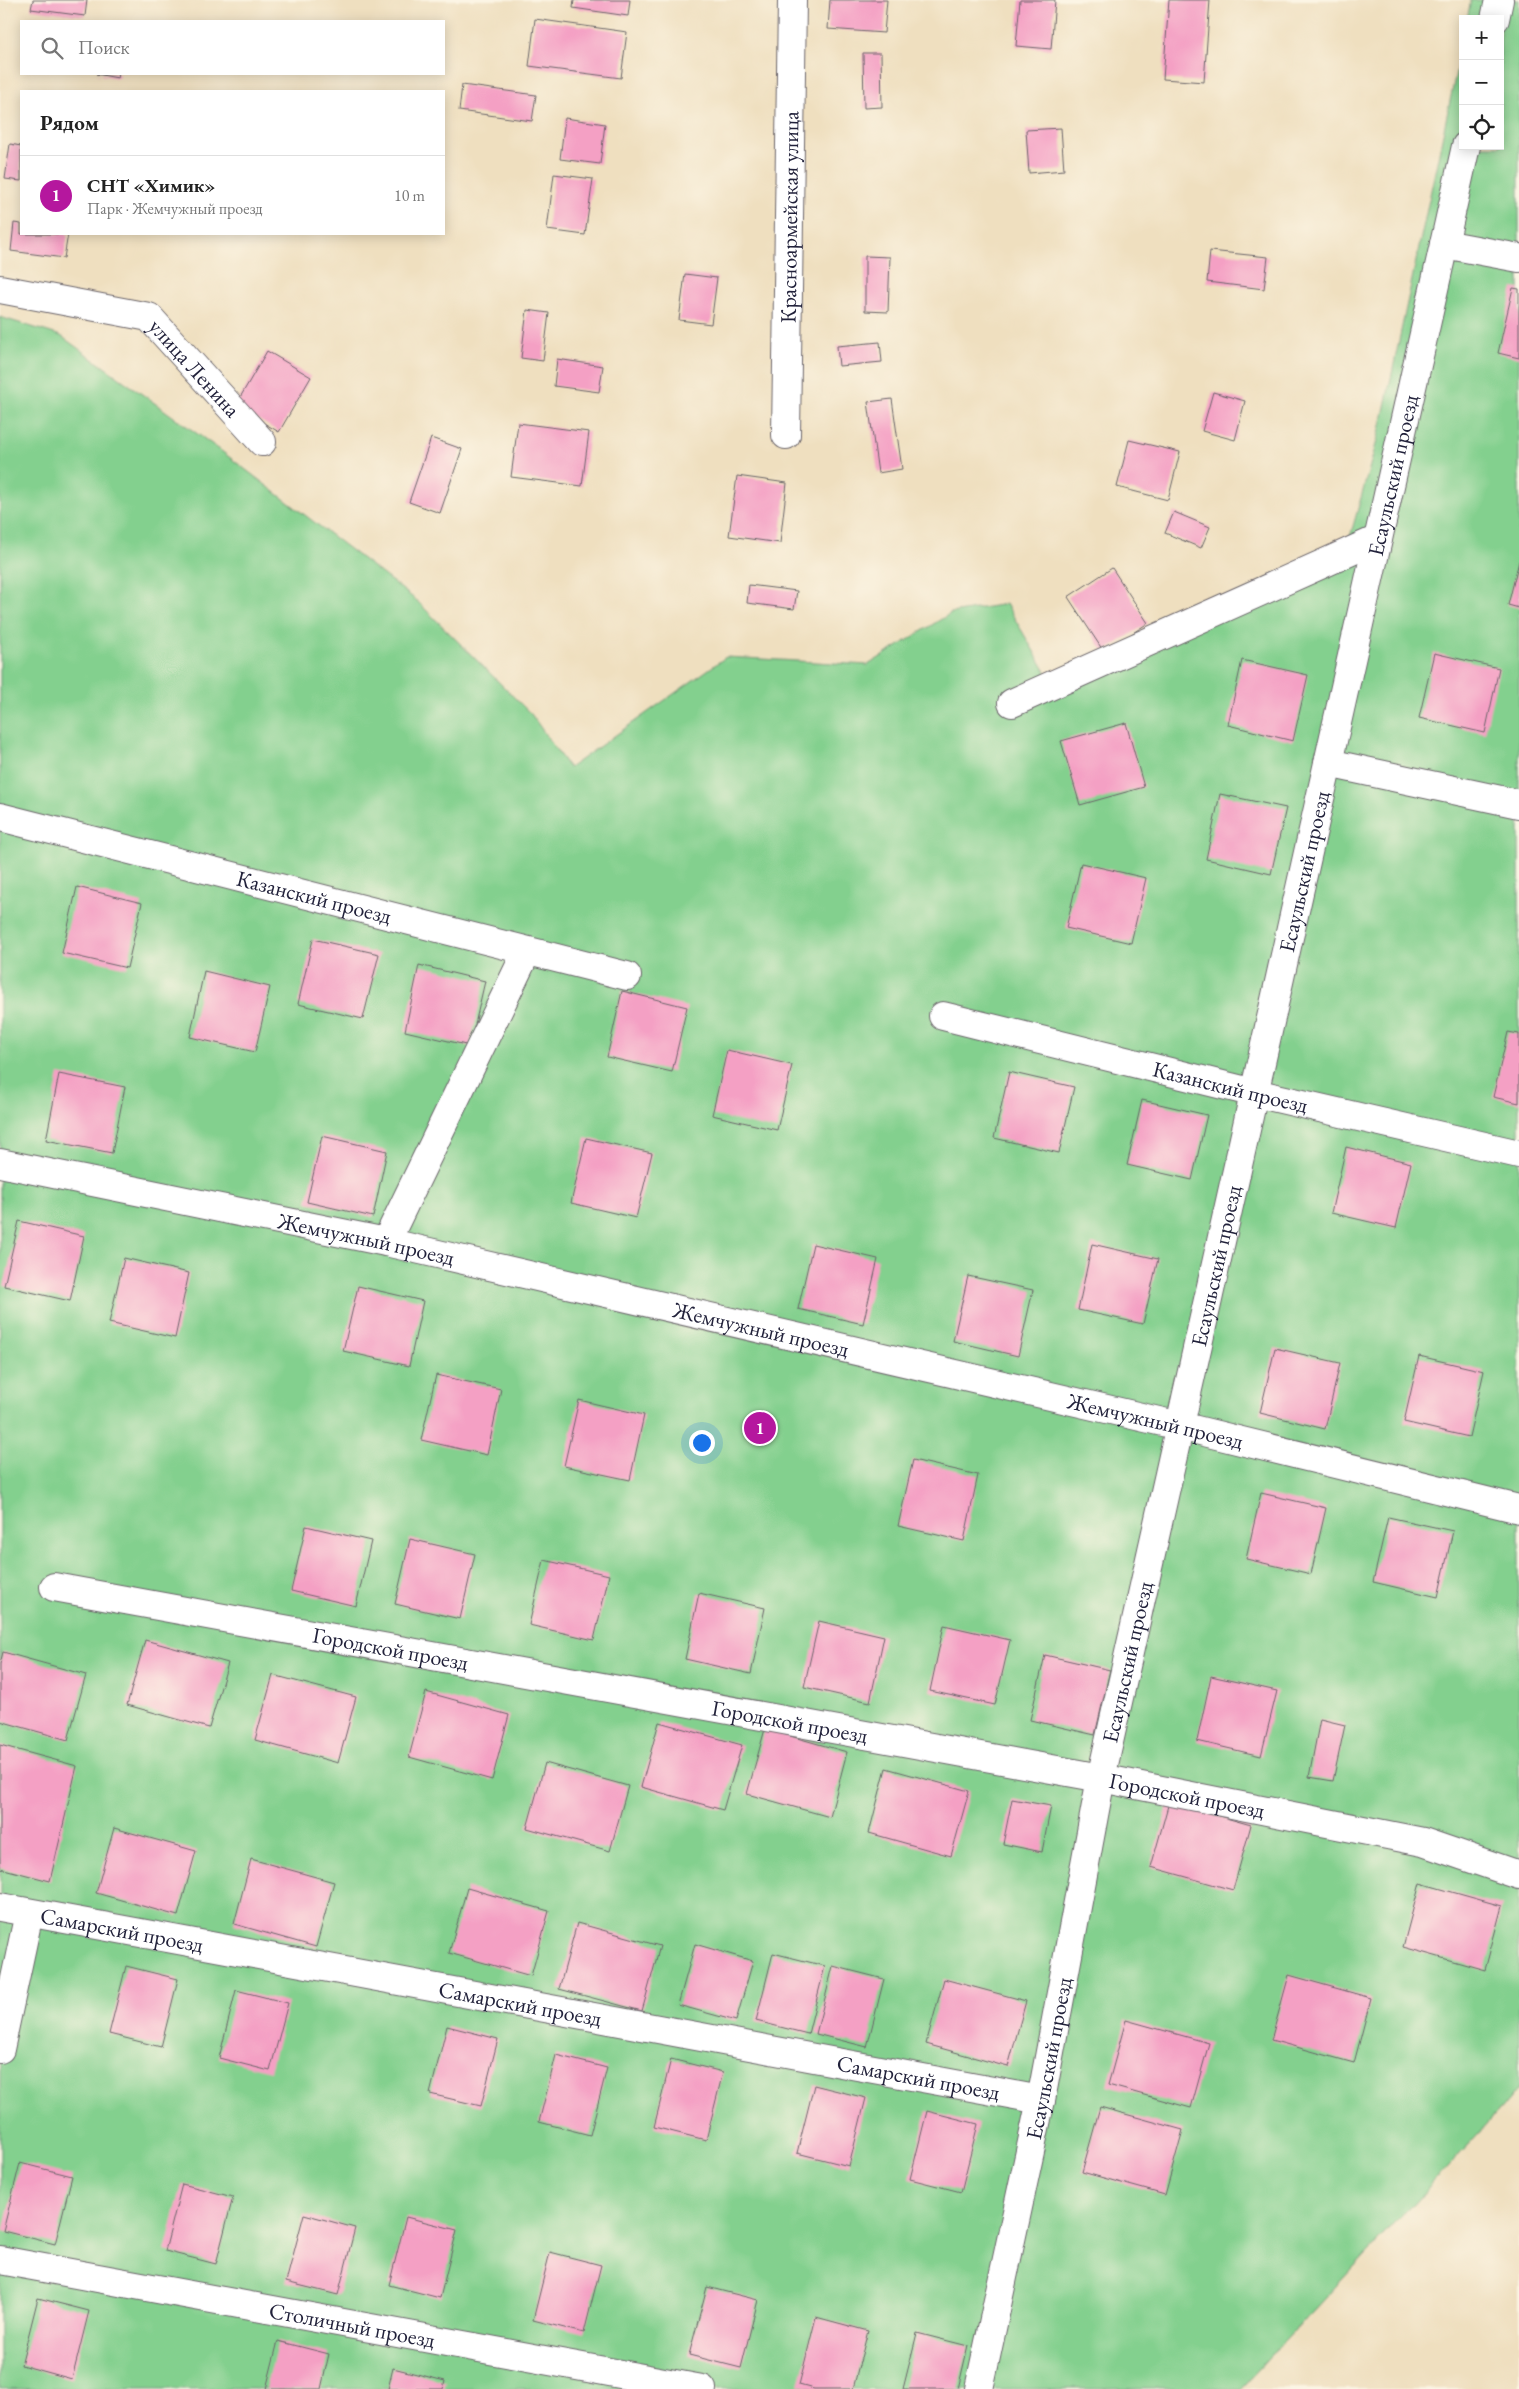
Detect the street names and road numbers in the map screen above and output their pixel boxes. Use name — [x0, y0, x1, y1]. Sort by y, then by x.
street label: Красноармейская улица — [773, 111, 805, 323]
street label: улица Ленина — [143, 312, 247, 423]
street label: Есаульский проезд — [1360, 392, 1424, 559]
street label: Есаульский проезд — [1272, 788, 1336, 955]
street label: Казанский проезд — [234, 863, 395, 930]
street label: Казанский проезд — [1150, 1054, 1311, 1119]
street label: Есаульский проезд — [1183, 1182, 1248, 1349]
street label: Жемчужный проезд — [275, 1206, 457, 1272]
street label: Жемчужный проезд — [669, 1294, 852, 1363]
street label: Жемчужный проезд — [1064, 1386, 1246, 1455]
street label: Есаульский проезд — [1095, 1579, 1159, 1745]
street label: Городской проезд — [310, 1620, 471, 1677]
street label: Городской проезд — [710, 1693, 870, 1750]
street label: Городской проезд — [1107, 1765, 1267, 1825]
street label: Самарский проезд — [38, 1900, 206, 1959]
street label: Самарский проезд — [436, 1974, 604, 2033]
street label: Есаульский проезд — [1018, 1975, 1078, 2142]
street label: Самарский проезд — [834, 2048, 1002, 2107]
street label: Столичный проезд — [267, 2295, 437, 2354]

